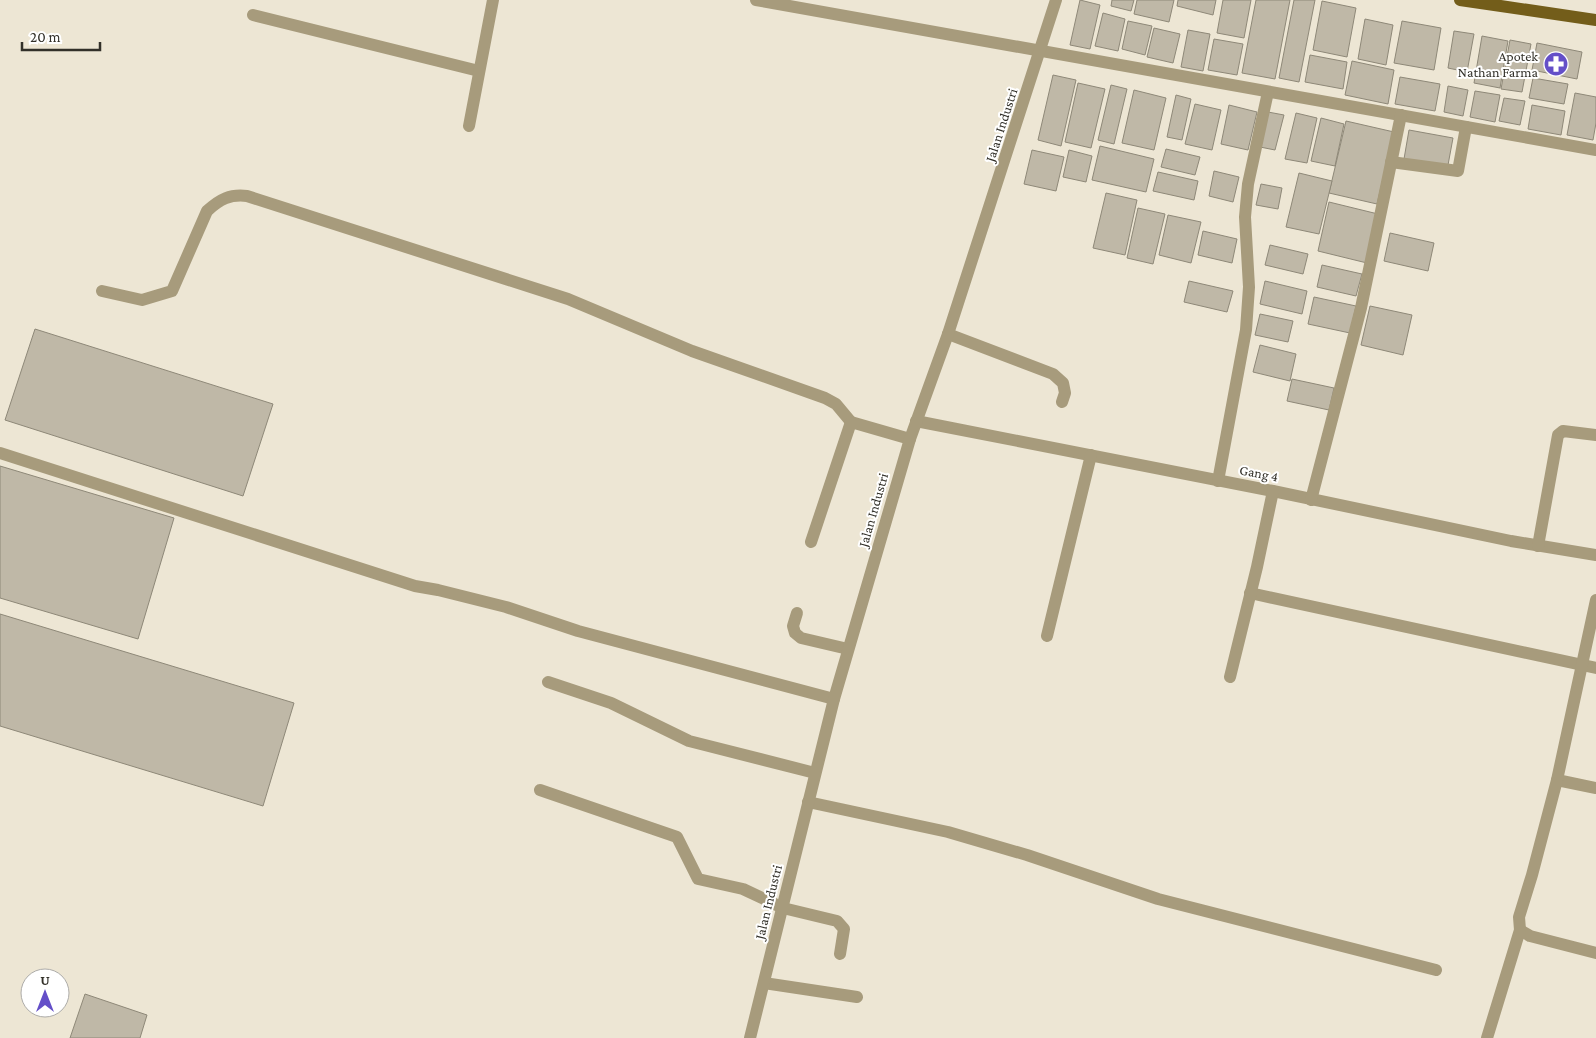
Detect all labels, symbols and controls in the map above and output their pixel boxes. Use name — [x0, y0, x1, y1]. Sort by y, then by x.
scale bar — [22, 20, 100, 52]
text: 20 m — [30, 29, 61, 45]
place label: Apotek Nathan Farma — [1458, 48, 1539, 80]
pharmacy icon: Apotek Nathan Farma — [1543, 51, 1569, 77]
street label: Jalan Industri — [981, 86, 1020, 166]
street label: Gang 4 — [1238, 461, 1280, 485]
street label: Jalan Industri — [854, 471, 891, 551]
street label: Jalan Industri — [751, 863, 785, 943]
north arrow — [20, 968, 70, 1018]
text: U — [40, 972, 50, 988]

